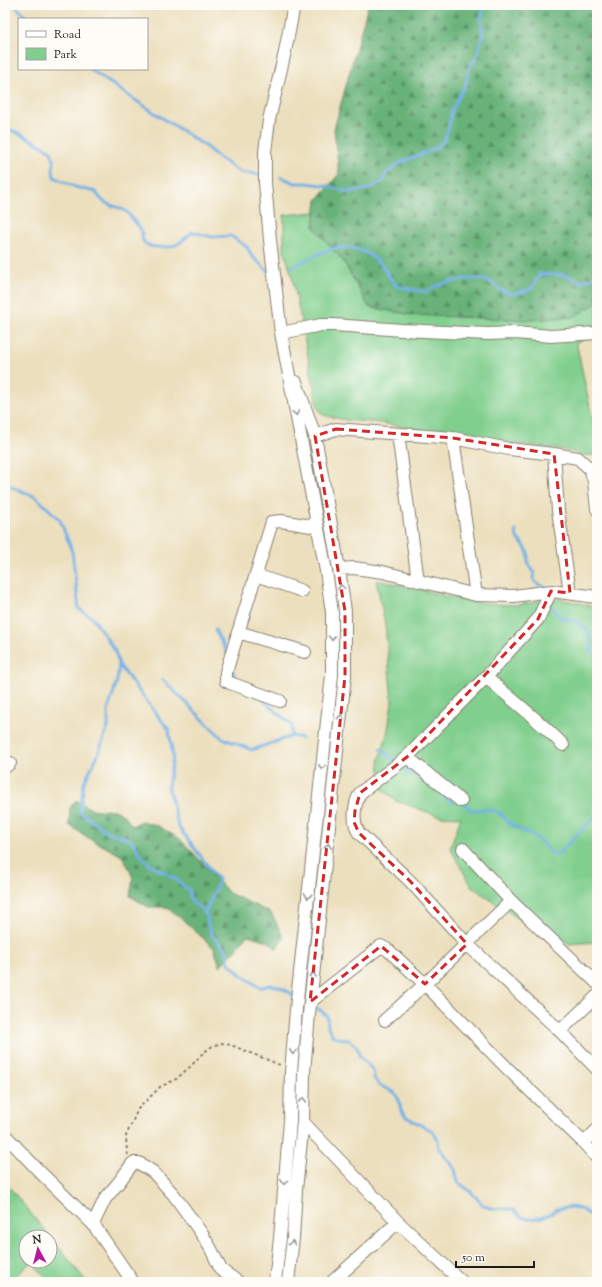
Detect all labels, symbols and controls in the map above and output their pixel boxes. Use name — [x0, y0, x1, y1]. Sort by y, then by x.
legend — [18, 18, 148, 70]
text: Road — [54, 26, 81, 44]
text: Park — [54, 46, 77, 64]
one-way arrow — [291, 410, 299, 416]
one-way arrow — [337, 584, 346, 590]
one-way arrow — [328, 635, 336, 641]
one-way arrow — [337, 714, 346, 720]
one-way arrow — [318, 764, 327, 770]
one-way arrow — [323, 843, 332, 849]
one-way arrow — [304, 893, 313, 899]
one-way arrow — [308, 972, 317, 978]
one-way arrow — [288, 1049, 297, 1055]
one-way arrow — [299, 1097, 307, 1103]
one-way arrow — [280, 1179, 289, 1185]
north arrow — [18, 1229, 58, 1269]
text: N — [31, 1232, 42, 1249]
one-way arrow — [288, 1240, 297, 1246]
scale bar — [456, 1243, 534, 1269]
text: 50 m — [461, 1249, 485, 1267]

